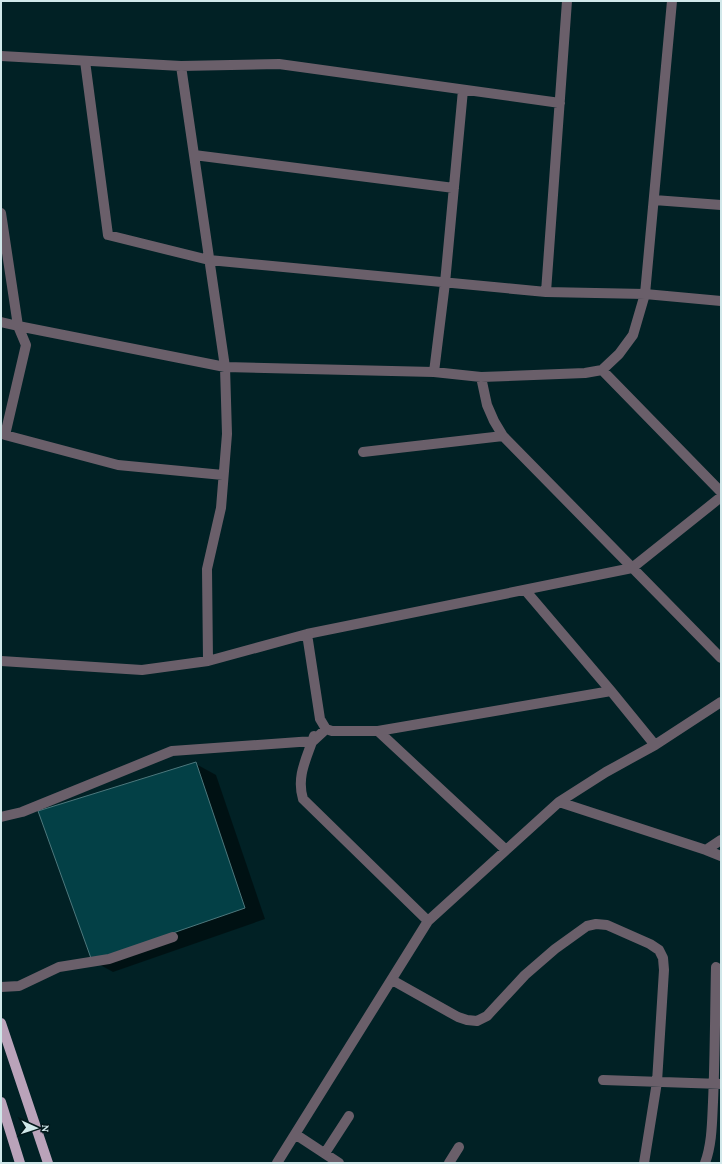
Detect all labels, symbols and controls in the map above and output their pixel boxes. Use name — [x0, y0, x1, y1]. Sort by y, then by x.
north arrow — [16, 1108, 56, 1148]
text: N — [40, 1124, 52, 1133]

